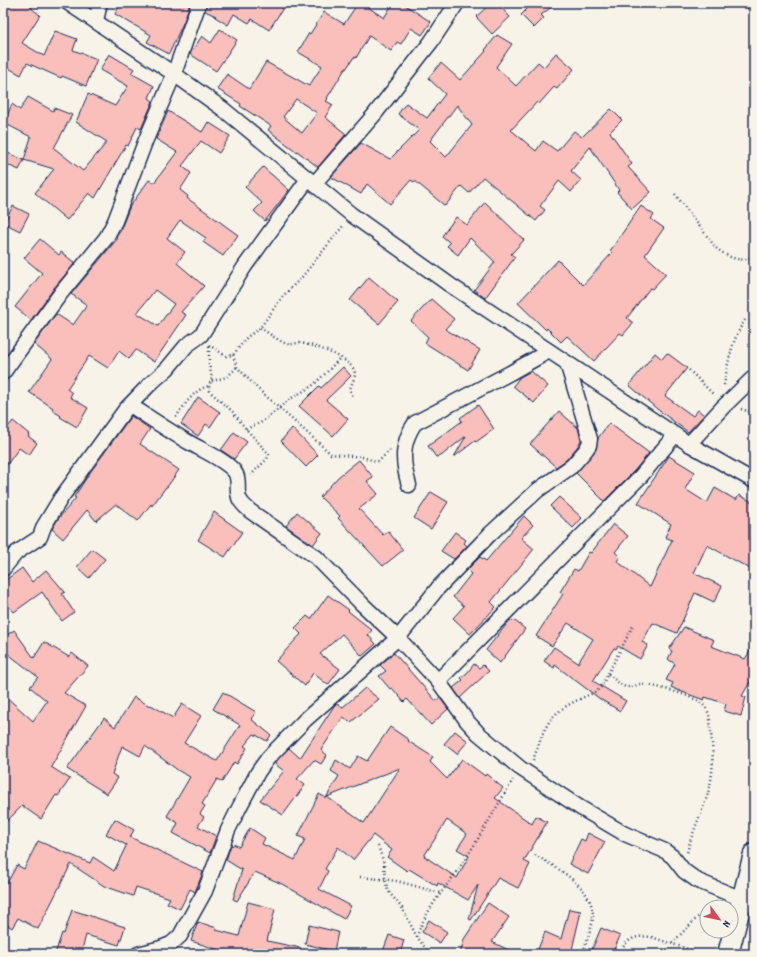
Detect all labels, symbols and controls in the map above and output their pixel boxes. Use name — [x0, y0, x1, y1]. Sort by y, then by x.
north arrow — [699, 899, 739, 939]
text: N — [717, 917, 734, 930]

